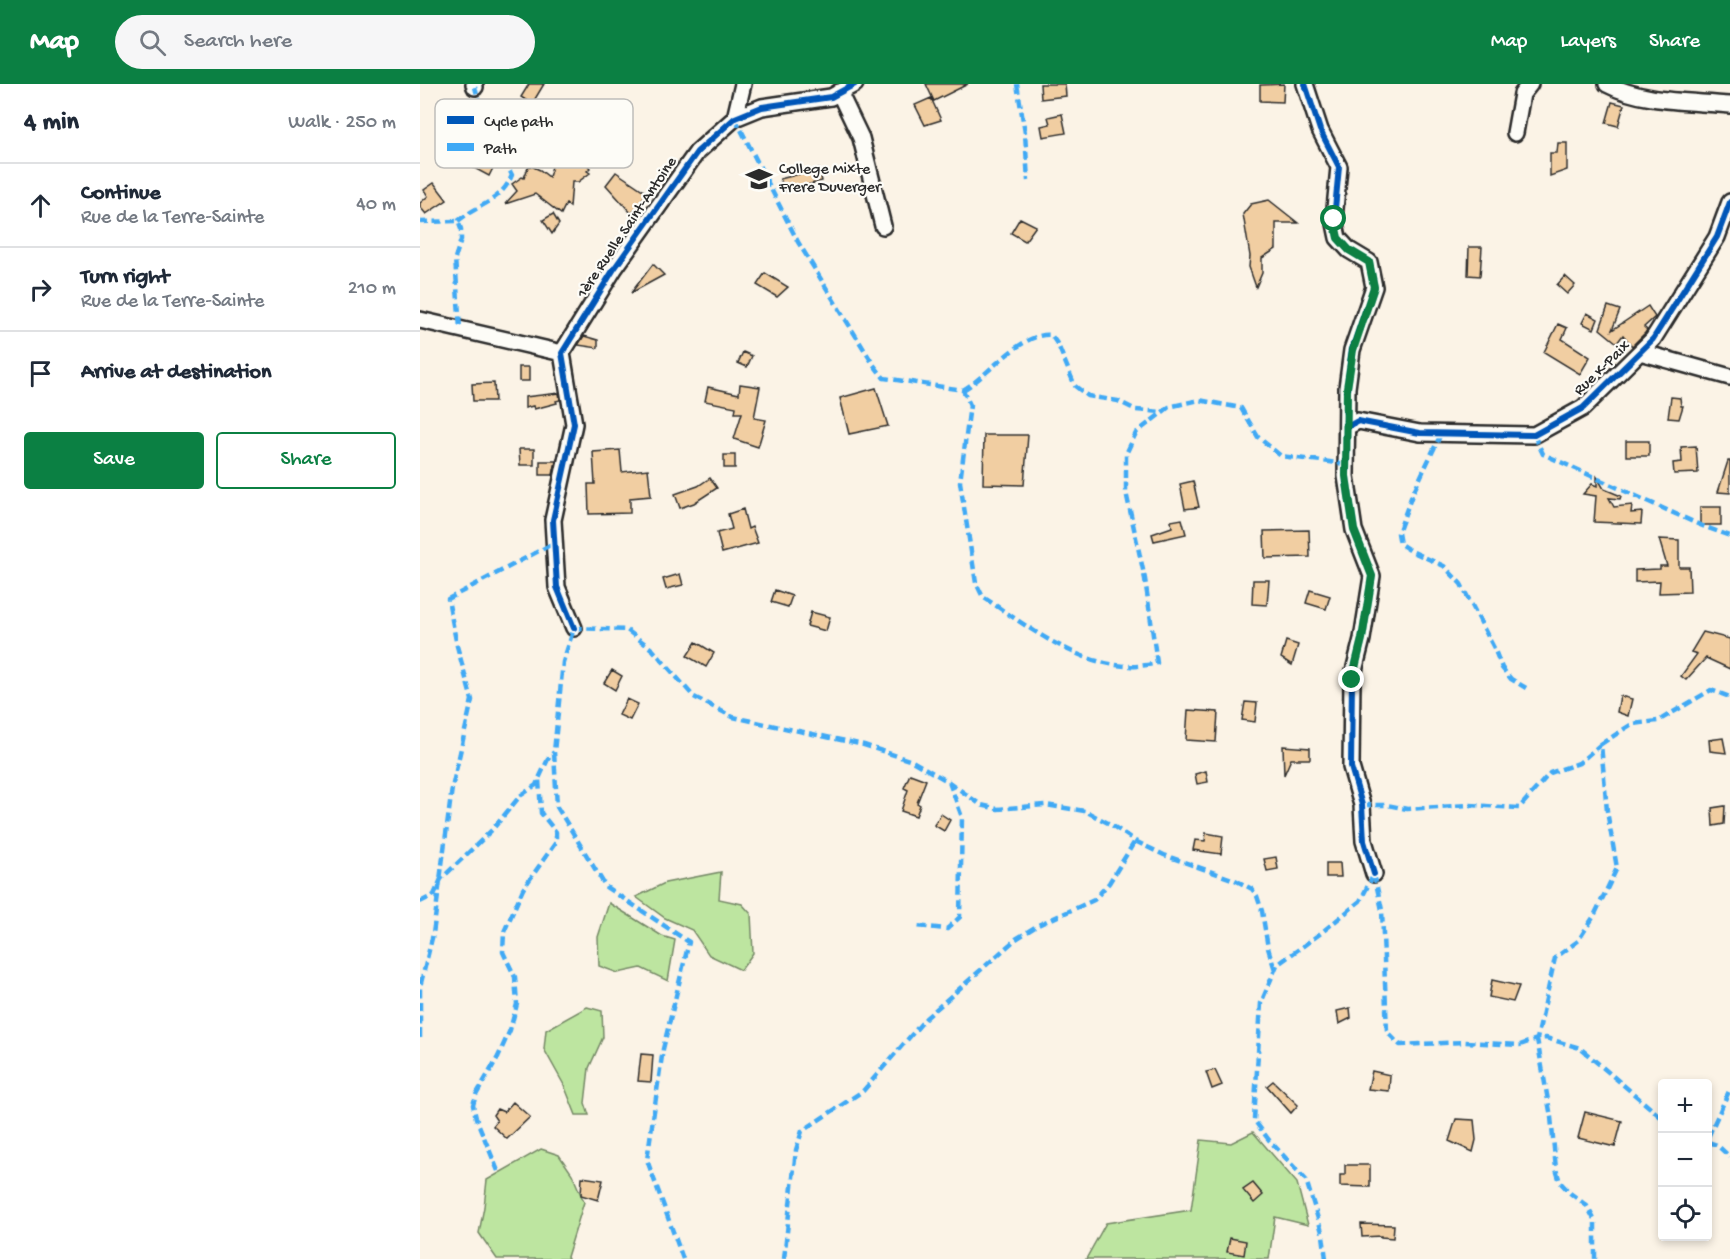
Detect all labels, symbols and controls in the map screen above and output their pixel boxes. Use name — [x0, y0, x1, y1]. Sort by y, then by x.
search box — [115, 15, 535, 69]
text: Map — [30, 26, 79, 59]
icon: search — [136, 26, 169, 59]
text: Search here — [184, 29, 292, 55]
text: Map — [1491, 30, 1527, 55]
text: Layers — [1560, 30, 1616, 55]
text: Share — [1649, 30, 1700, 55]
legend — [435, 99, 633, 168]
text: 4 min — [24, 108, 79, 139]
text: Walk · 250 m — [288, 112, 396, 135]
text: Cycle path — [484, 114, 554, 133]
text: Path — [483, 141, 517, 160]
street label: 1ère Ruelle Saint-Antoine — [573, 153, 683, 303]
place label: College Mixte Frere Duverger — [778, 161, 882, 198]
school or university icon: College Mixte Frere Duverger — [744, 164, 774, 194]
text: Continue — [81, 181, 161, 207]
icon: ahead — [24, 189, 57, 222]
text: 40 m — [356, 194, 396, 217]
route start — [1320, 205, 1346, 231]
text: Rue de la Terre-Sainte — [81, 207, 264, 230]
text: Turn right — [81, 265, 169, 291]
icon: right — [24, 273, 57, 306]
text: 210 m — [348, 278, 396, 301]
text: Rue de la Terre-Sainte — [81, 291, 264, 314]
street label: Rue K-Paix — [1571, 337, 1636, 401]
icon: arrive — [24, 357, 57, 390]
text: Arrive at destination — [81, 360, 271, 386]
button: Save — [24, 432, 204, 489]
button: Share — [216, 432, 396, 489]
route end — [1338, 666, 1364, 692]
map controls — [1658, 1079, 1712, 1241]
button: + — [1658, 1079, 1712, 1133]
button: − — [1658, 1133, 1712, 1187]
button: locate — [1658, 1187, 1712, 1241]

